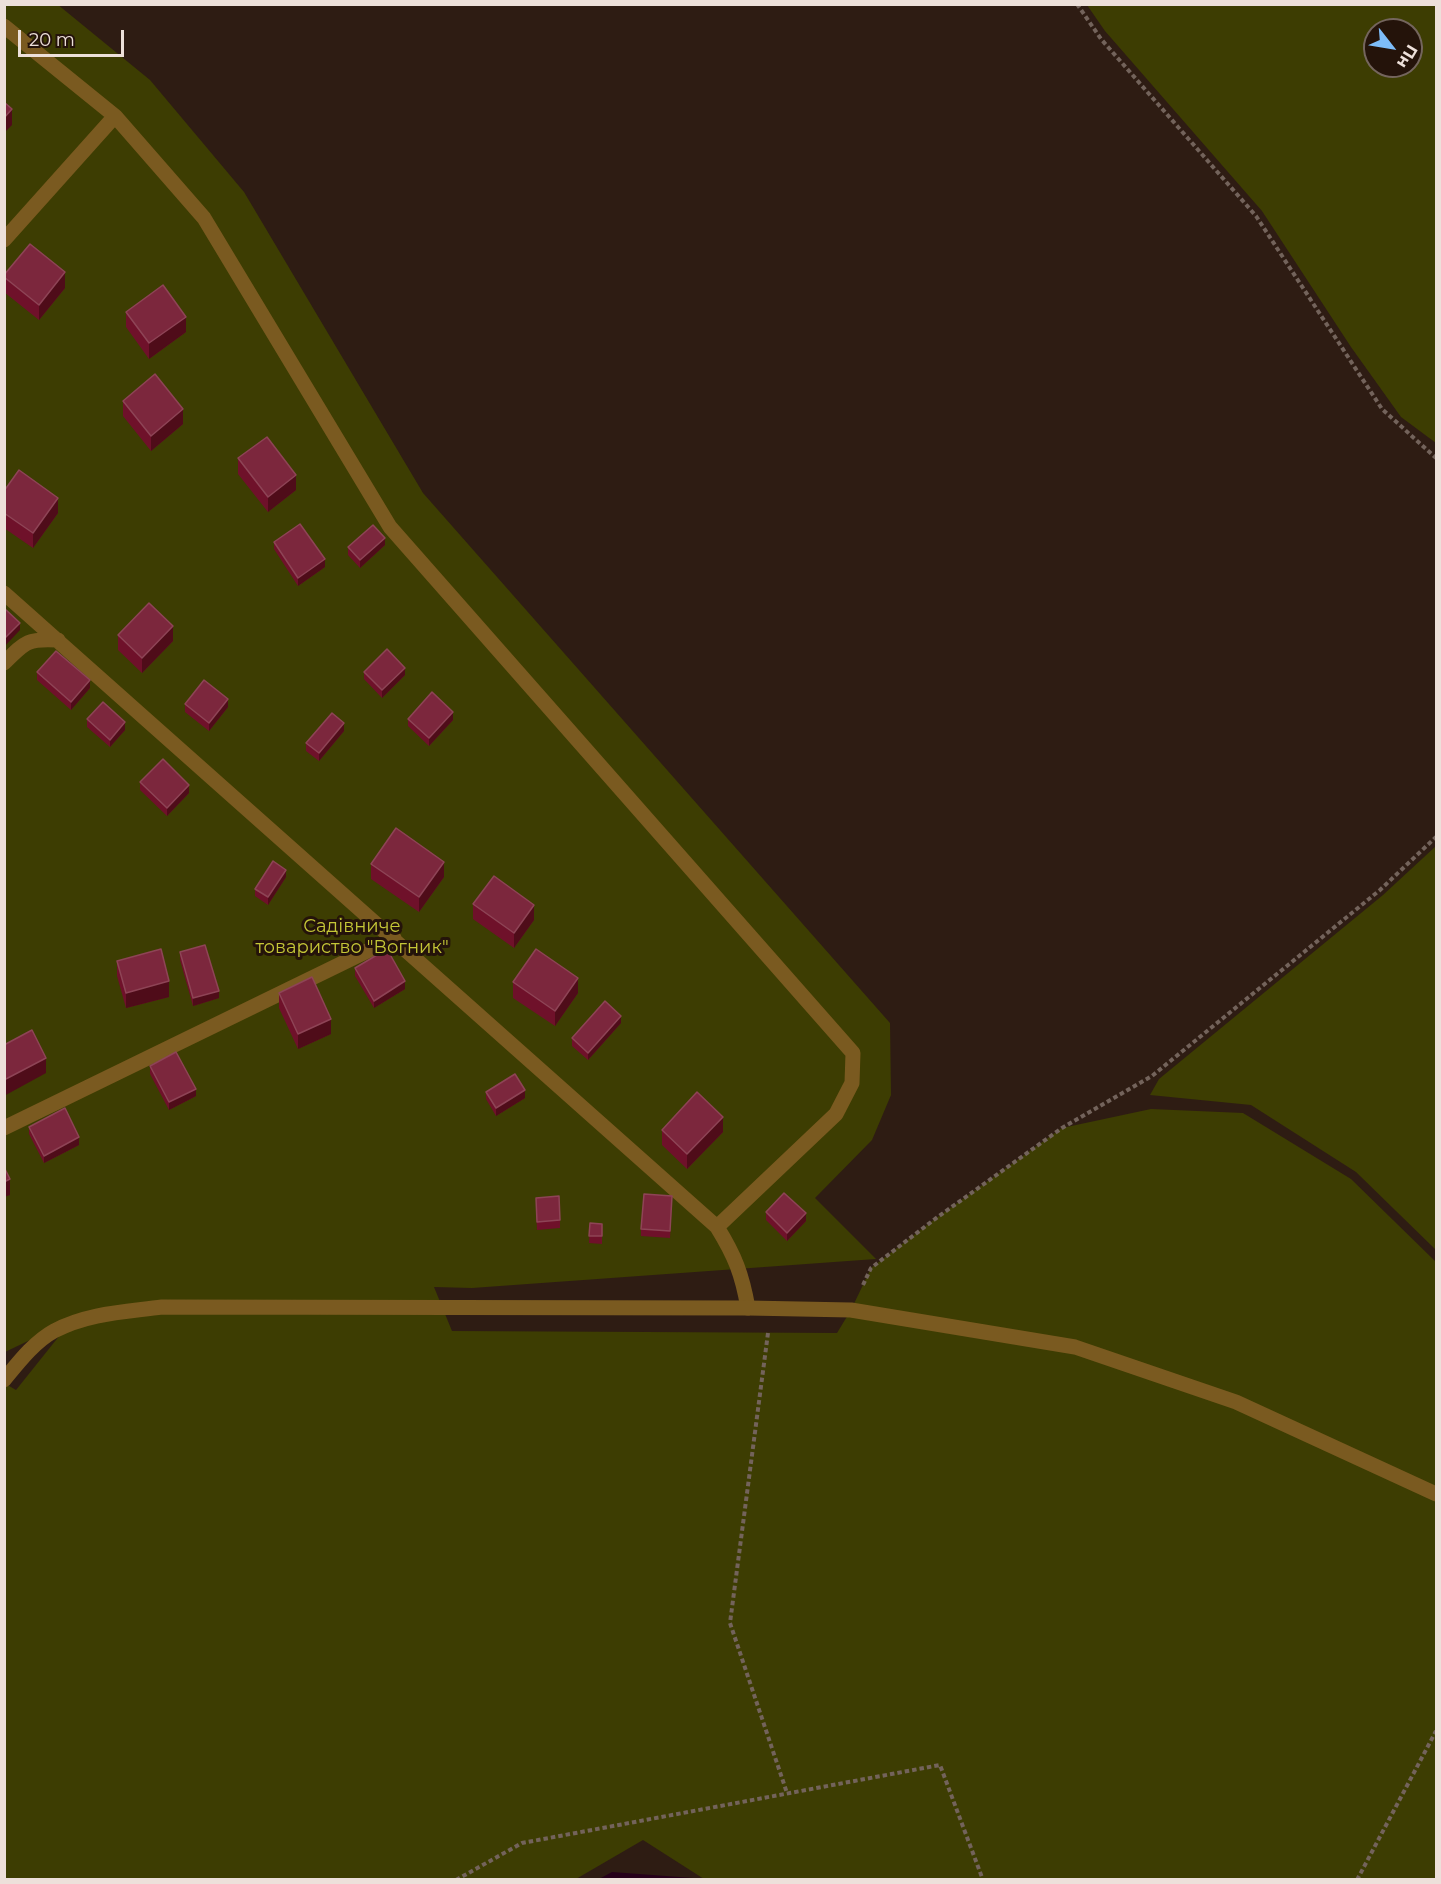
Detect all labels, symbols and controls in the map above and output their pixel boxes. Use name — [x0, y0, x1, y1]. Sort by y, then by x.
scale bar — [21, 18, 128, 56]
north arrow — [1363, 18, 1423, 78]
text: 20 m — [29, 29, 75, 51]
text: Пн — [1393, 41, 1421, 72]
park label: Садівниче товариство "Вогник" — [255, 916, 449, 958]

